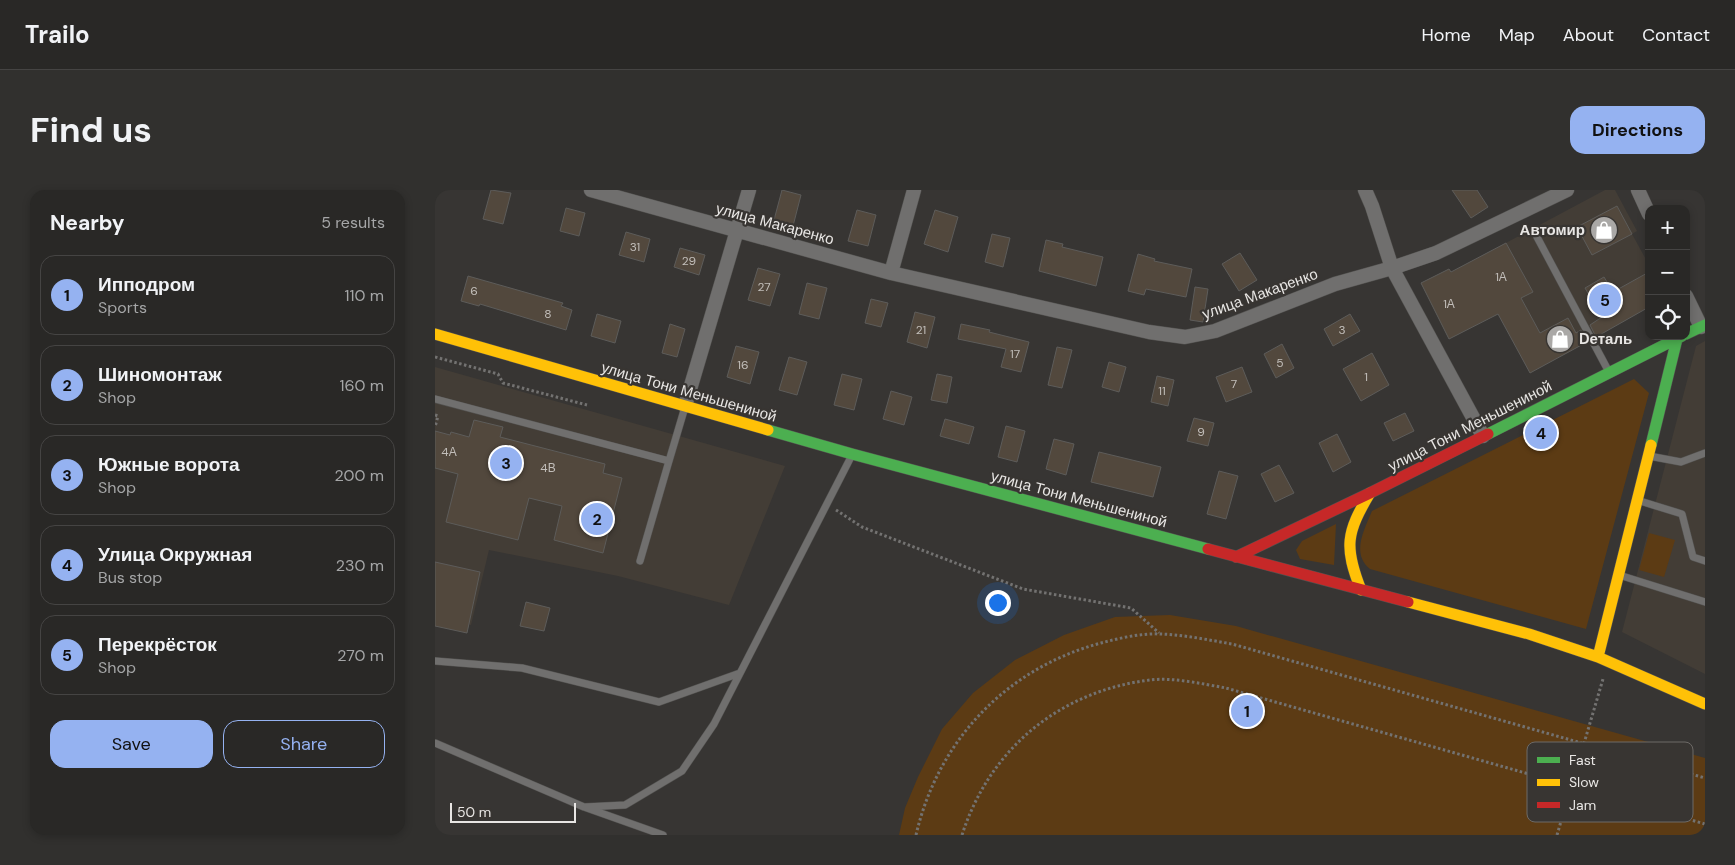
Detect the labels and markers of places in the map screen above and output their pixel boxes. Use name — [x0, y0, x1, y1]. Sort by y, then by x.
shop icon: Автомир — [1589, 215, 1619, 245]
place label: Автомир — [1520, 220, 1585, 240]
pin: 5 — [1589, 281, 1621, 319]
shop icon: Dеталь — [1545, 324, 1575, 354]
place label: Dеталь — [1579, 329, 1632, 349]
pin: 4 — [1525, 414, 1557, 452]
pin: 3 — [490, 444, 522, 482]
pin: 2 — [581, 500, 613, 538]
pin: 1 — [1231, 692, 1263, 730]

